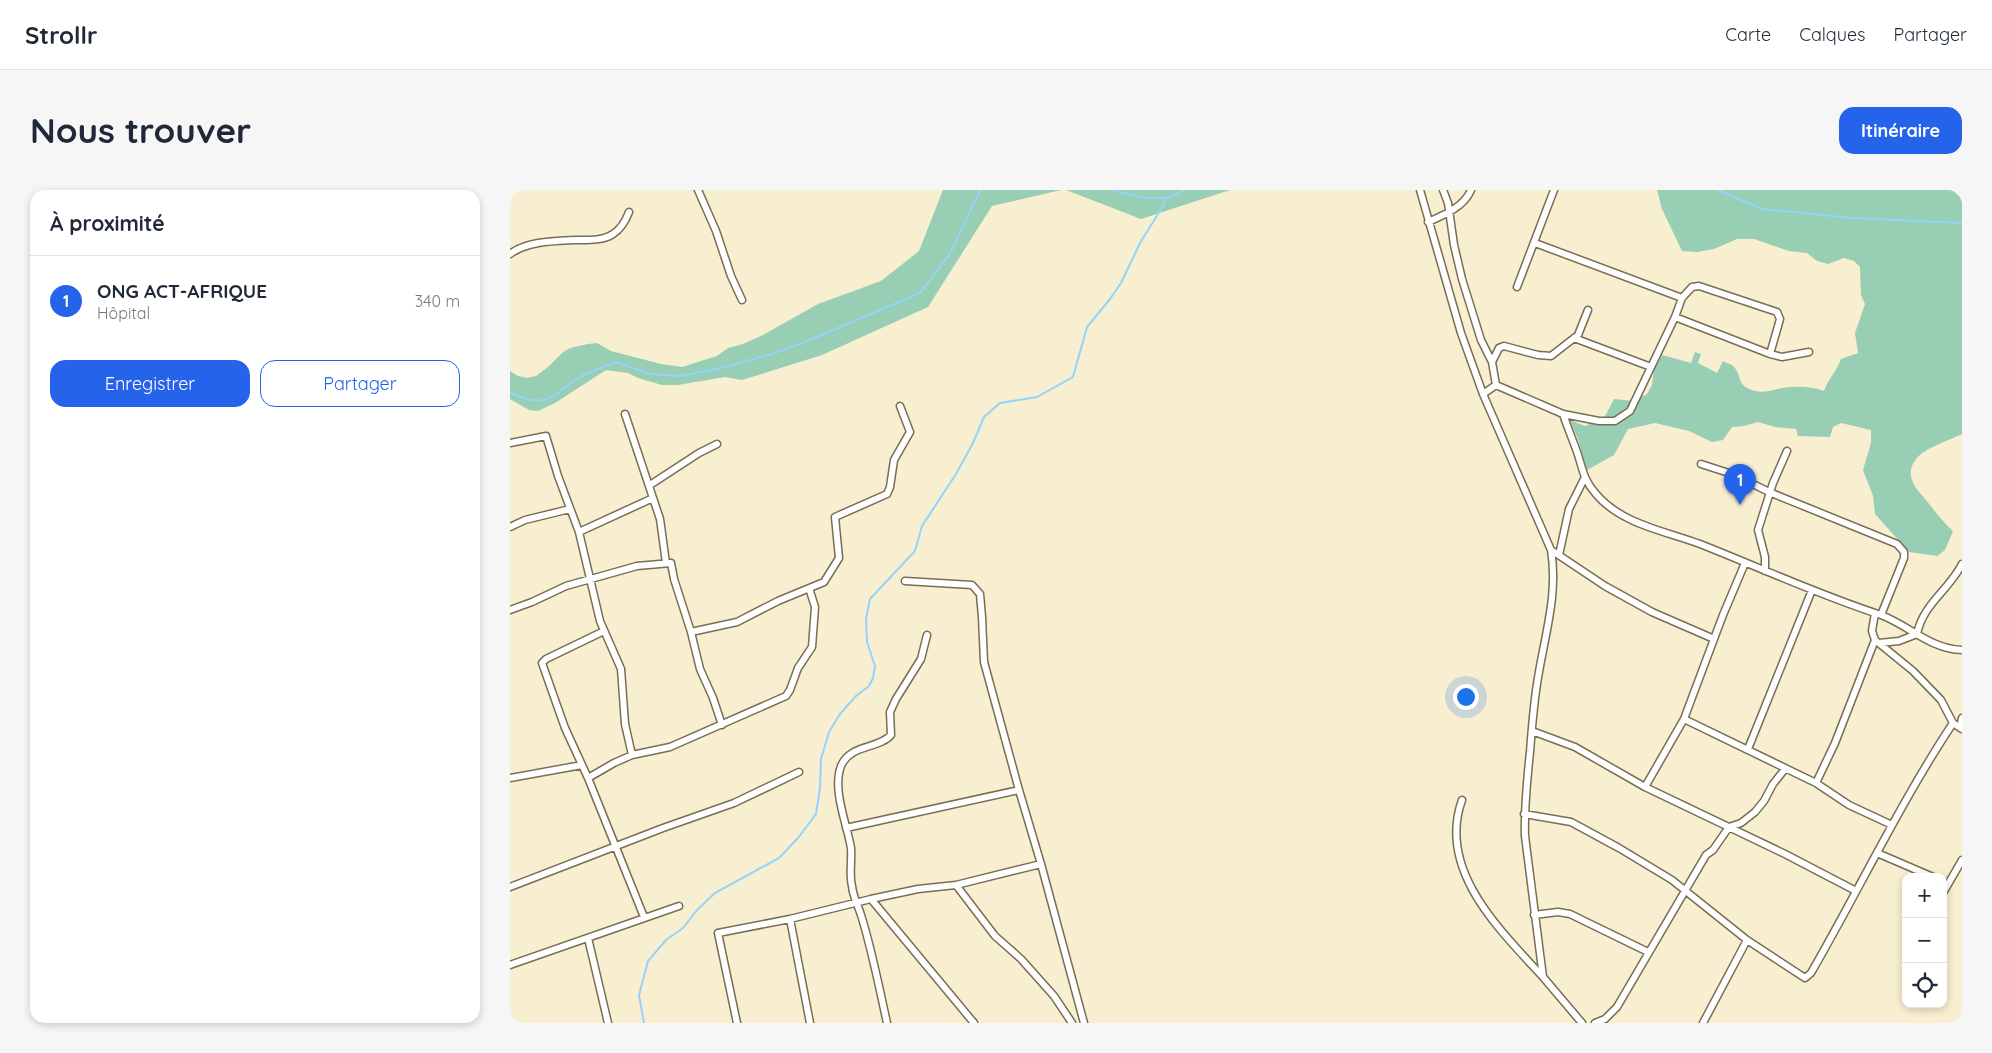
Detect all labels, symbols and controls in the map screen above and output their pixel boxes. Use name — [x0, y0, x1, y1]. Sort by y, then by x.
text: Strollr — [25, 20, 97, 50]
text: Carte — [1725, 23, 1771, 46]
text: Calques — [1799, 23, 1866, 46]
text: Partager — [1894, 23, 1967, 46]
button: Itinéraire — [1839, 107, 1962, 154]
text: Nous trouver — [30, 108, 251, 152]
text: À proximité — [50, 210, 165, 236]
text: ONG ACT-AFRIQUE — [97, 279, 267, 303]
text: 1 — [63, 291, 69, 311]
text: 340 m — [415, 291, 460, 311]
text: Hôpital — [97, 303, 150, 323]
button: Enregistrer — [50, 360, 250, 407]
button: Partager — [260, 360, 460, 407]
pin: 1 — [1724, 464, 1756, 505]
your location — [1453, 684, 1479, 710]
map controls — [1902, 873, 1947, 1008]
button: + — [1902, 873, 1947, 918]
button: − — [1902, 918, 1947, 963]
button: locate — [1902, 963, 1947, 1008]

